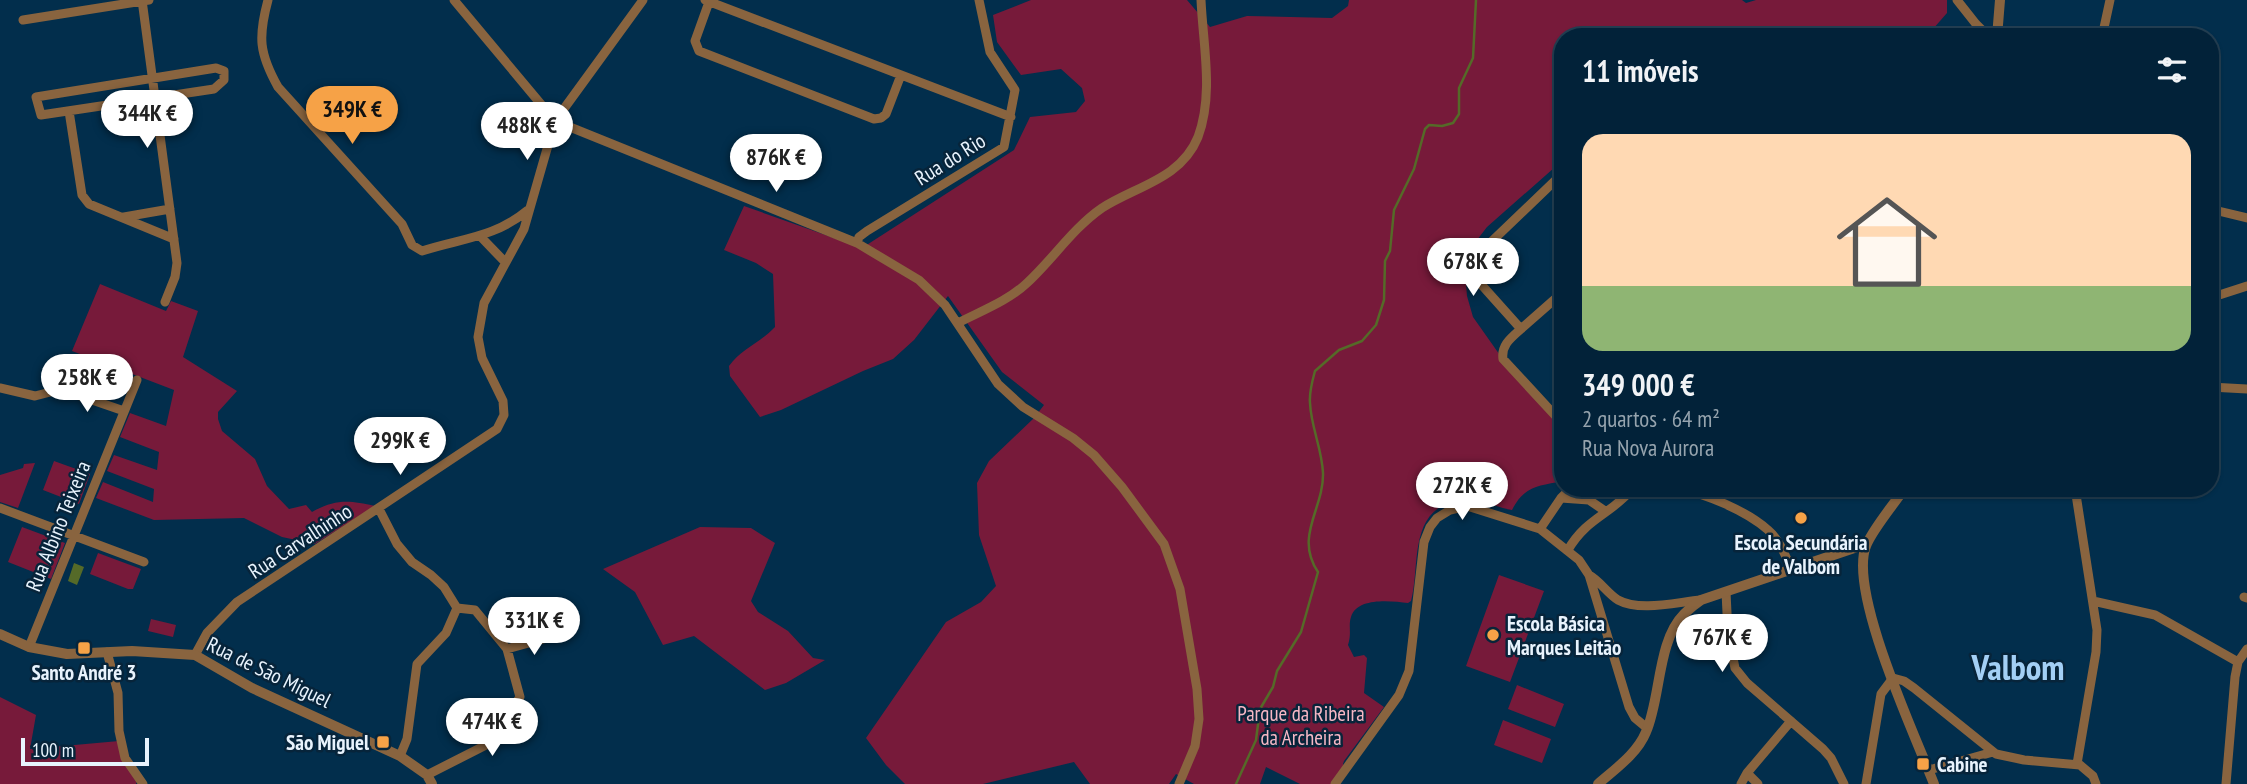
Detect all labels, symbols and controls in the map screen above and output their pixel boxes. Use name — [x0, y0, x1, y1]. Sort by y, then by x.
text: 11 imóveis — [1582, 51, 1698, 90]
icon: filters — [2153, 51, 2191, 89]
pin: 349K € — [295, 86, 409, 146]
pin: 344K € — [90, 90, 204, 150]
text: 349K € — [322, 94, 382, 123]
text: 344K € — [117, 98, 177, 127]
pin: 488K € — [470, 102, 584, 162]
text: 488K € — [497, 110, 557, 139]
street label: Rua do Rio — [910, 127, 990, 191]
pin: 876K € — [719, 134, 833, 194]
text: 876K € — [746, 142, 806, 171]
icon: home — [1824, 179, 1950, 305]
pin: 678K € — [1416, 238, 1530, 298]
text: 678K € — [1443, 246, 1503, 275]
pin: 258K € — [30, 354, 144, 414]
text: 258K € — [57, 362, 117, 391]
text: 349 000 € — [1582, 365, 1695, 404]
text: 2 quartos · 64 m² — [1582, 404, 1720, 433]
pin: 299K € — [343, 418, 457, 477]
text: 299K € — [370, 425, 430, 454]
text: Rua Nova Aurora — [1582, 433, 1714, 462]
street label: Rua Albino Teixeira — [20, 457, 96, 595]
pin: 272K € — [1405, 462, 1519, 522]
text: 272K € — [1432, 470, 1492, 499]
street label: Rua Carvalhinho — [243, 497, 357, 585]
marker: Escola Secundária de Valbom — [1793, 510, 1809, 526]
place label: Escola Secundária de Valbom — [1735, 529, 1868, 580]
pin: 331K € — [477, 598, 591, 657]
text: 331K € — [504, 605, 564, 634]
place label: Escola Básica Marques Leitão — [1507, 610, 1621, 661]
pin: 767K € — [1665, 614, 1779, 674]
text: 767K € — [1692, 622, 1752, 651]
marker: Escola Básica Marques Leitão — [1485, 627, 1501, 643]
street label: Rua de São Miguel — [202, 630, 336, 714]
marker: Santo André 3 — [76, 640, 92, 656]
district label: Valbom — [1970, 644, 2065, 690]
place label: Santo André 3 — [31, 659, 137, 686]
pin: 474K € — [435, 698, 549, 758]
park label: Parque da Ribeira da Archeira — [1237, 700, 1365, 751]
text: 474K € — [462, 706, 522, 735]
place label: São Miguel — [286, 729, 370, 756]
marker: São Miguel — [375, 734, 391, 750]
scale bar — [21, 735, 149, 767]
text: 100 m — [32, 738, 74, 762]
place label: Cabine — [1937, 751, 1988, 778]
marker: Cabine — [1915, 756, 1931, 772]

